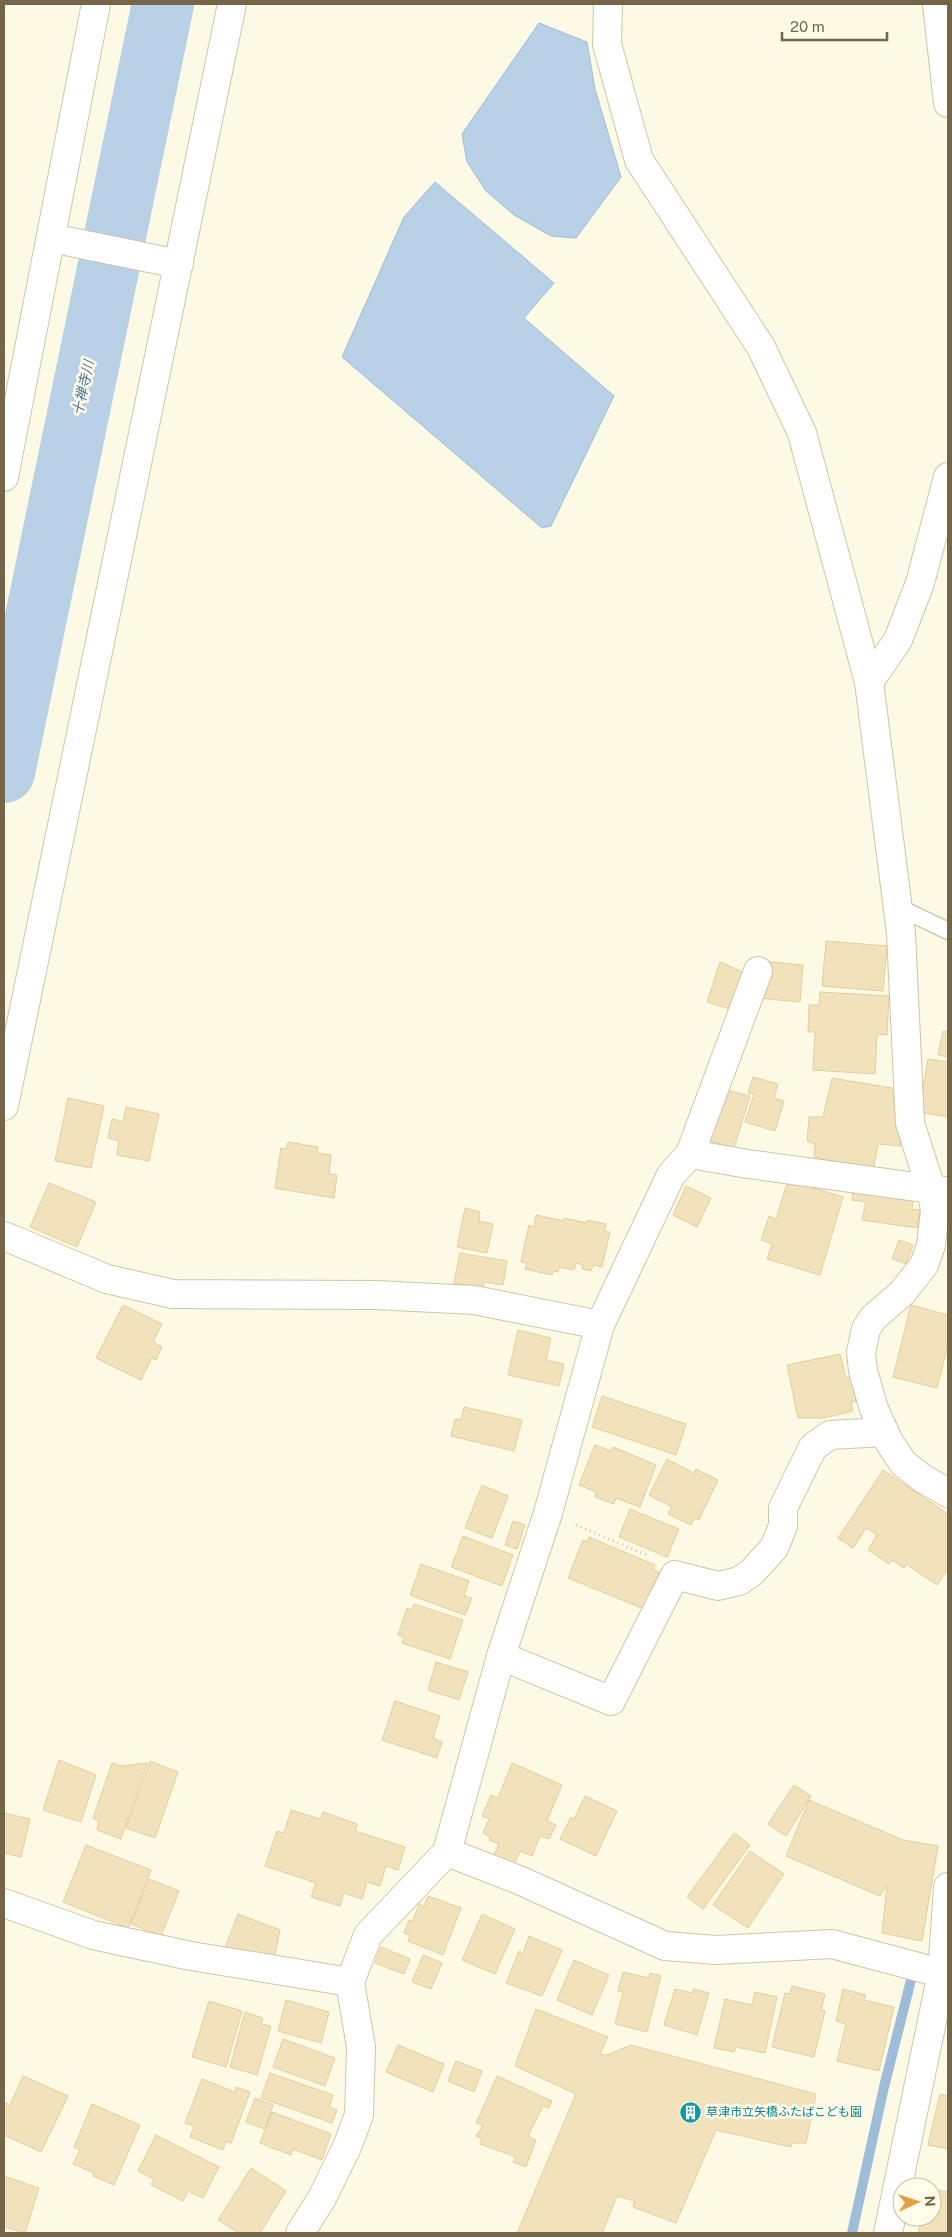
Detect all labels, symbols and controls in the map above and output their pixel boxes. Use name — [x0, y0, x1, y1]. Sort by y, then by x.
scale bar — [782, 10, 887, 42]
text: 20 m — [790, 18, 825, 35]
water label: 十禅寺川 — [69, 357, 97, 417]
building icon: 草津市立矢橋ふたばこども園 — [678, 2100, 702, 2124]
place label: 草津市立矢橋ふたばこども園 — [706, 2105, 862, 2119]
north arrow — [892, 2177, 942, 2227]
text: N — [922, 2195, 938, 2207]

